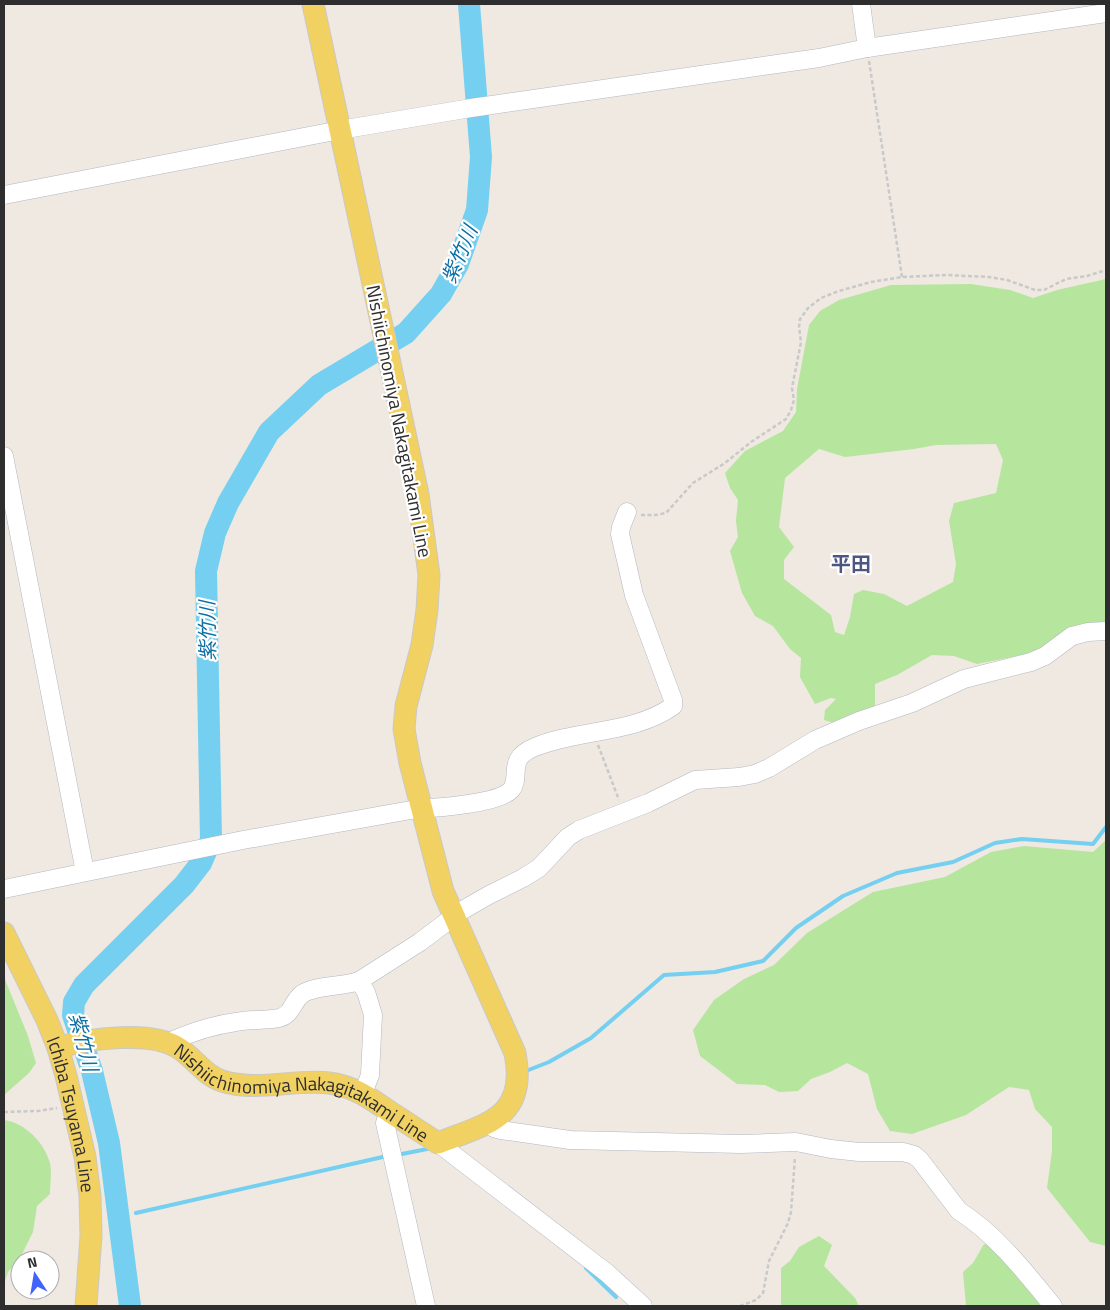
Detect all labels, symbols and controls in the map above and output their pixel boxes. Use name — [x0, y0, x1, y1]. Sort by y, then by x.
water label: 紫竹川 — [433, 218, 486, 288]
street label: Nishiichinomiya Nakagitakami Line — [359, 282, 441, 560]
district label: 平田 — [831, 548, 871, 579]
water label: 紫竹川 — [191, 599, 223, 661]
water label: 紫竹川 — [61, 1009, 107, 1077]
street label: Ichiba Tsuyama Line — [40, 1032, 104, 1194]
street label: Nishiichinomiya Nakagitakami Line — [169, 1035, 435, 1148]
north arrow — [10, 1250, 60, 1300]
text: N — [25, 1251, 39, 1273]

